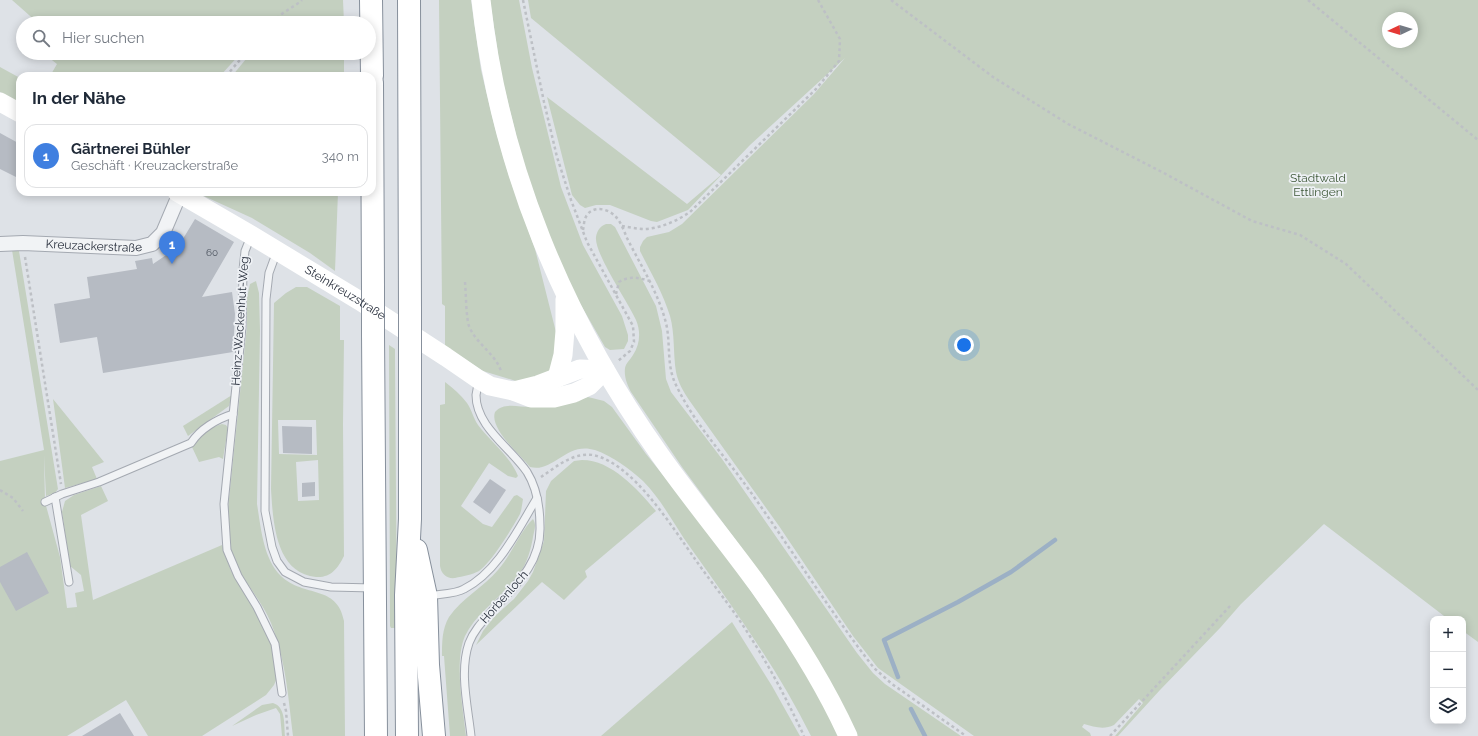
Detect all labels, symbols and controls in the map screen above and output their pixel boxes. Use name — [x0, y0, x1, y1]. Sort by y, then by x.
north arrow — [1382, 12, 1418, 48]
search box — [16, 16, 376, 60]
icon: search — [30, 27, 52, 49]
text: Hier suchen — [62, 29, 145, 47]
text: In der Nähe — [32, 88, 126, 108]
text: Gärtnerei Bühler — [71, 140, 190, 158]
text: 1 — [43, 149, 49, 164]
text: 340 m — [322, 149, 359, 164]
text: Geschäft · Kreuzackerstraße — [71, 158, 238, 173]
park label: Stadtwald Ettlingen — [1290, 171, 1346, 199]
pin: 1 — [159, 231, 185, 264]
street label: Kreuzackerstraße — [45, 237, 144, 255]
house number: 60 — [206, 247, 218, 258]
street label: Heinz-Wackenhut-Weg — [228, 256, 252, 386]
street label: Steinkreuzstraße — [302, 262, 388, 323]
your location — [954, 335, 974, 355]
street label: Horbenloch — [477, 568, 531, 626]
map controls — [1430, 616, 1466, 724]
button: + — [1430, 616, 1466, 652]
button: − — [1430, 652, 1466, 688]
button: layers — [1430, 688, 1466, 724]

